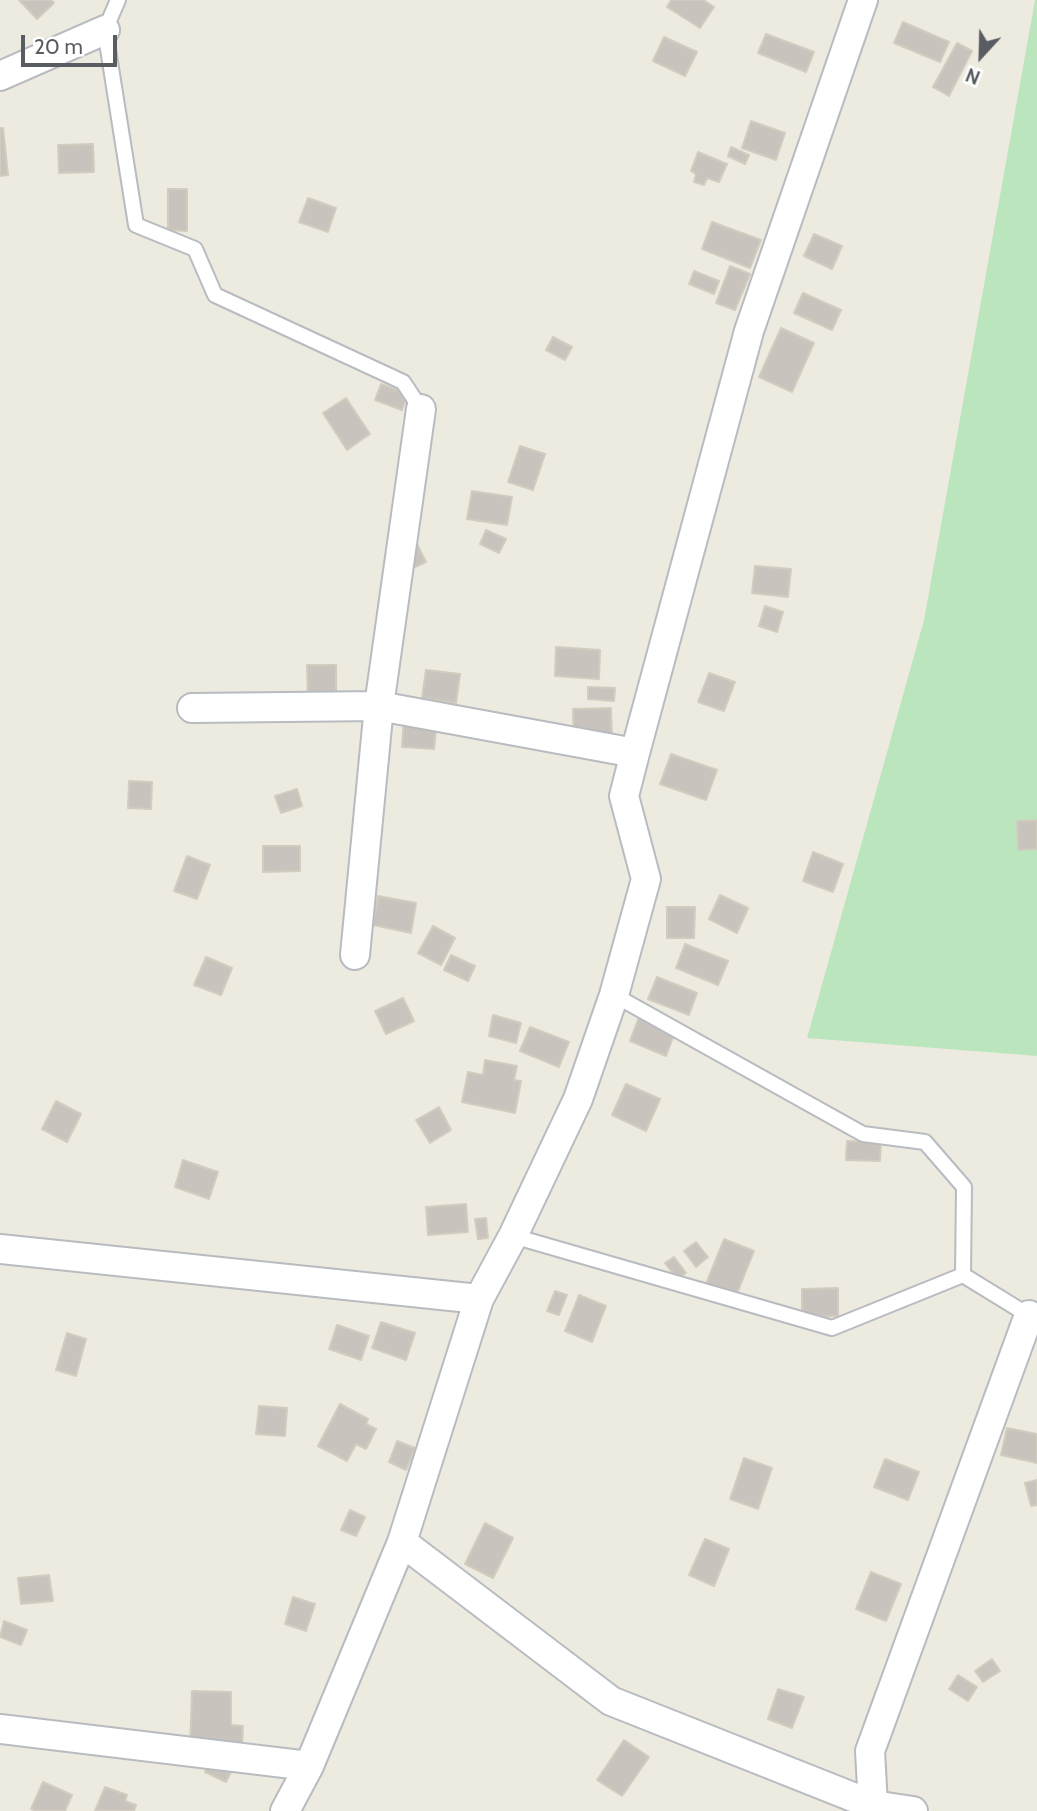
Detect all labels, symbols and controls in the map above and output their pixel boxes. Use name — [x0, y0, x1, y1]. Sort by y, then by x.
scale bar — [24, 21, 121, 65]
north arrow — [946, 21, 1016, 91]
text: 20 m — [34, 34, 83, 59]
text: N — [962, 63, 983, 89]

